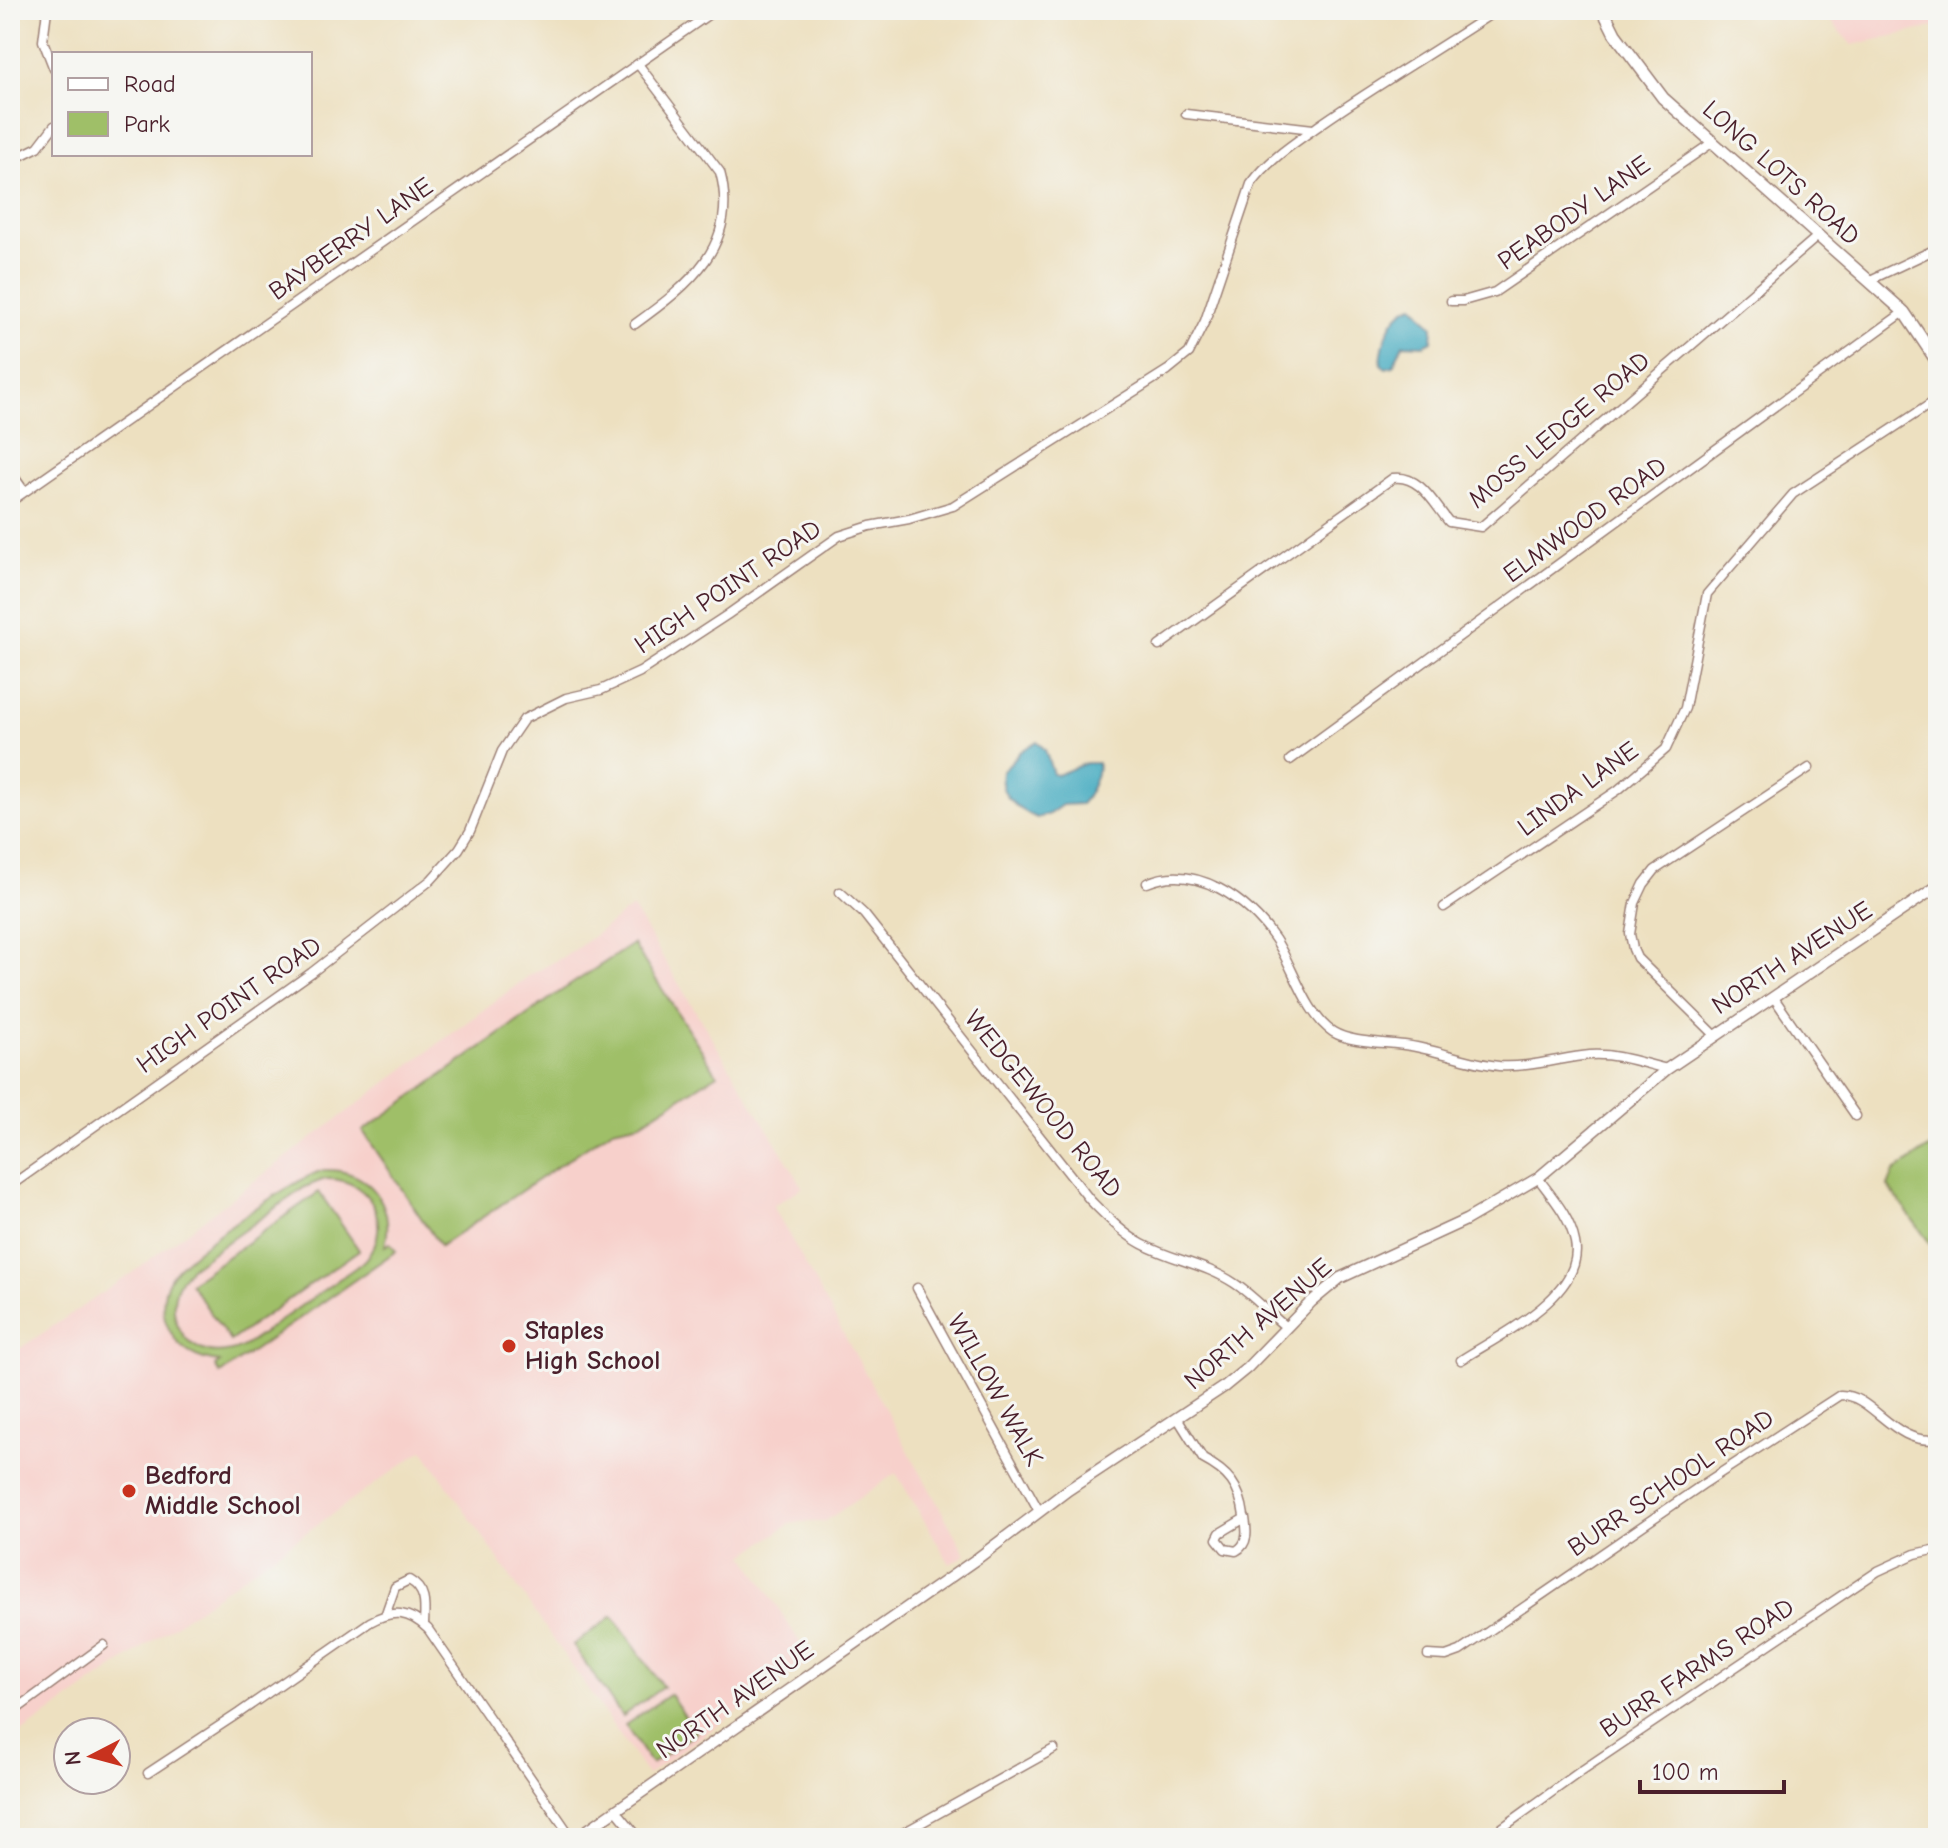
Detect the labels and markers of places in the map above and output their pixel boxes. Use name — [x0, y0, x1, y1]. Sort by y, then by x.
place label: Staples High School — [525, 1316, 660, 1376]
marker: Staples High School — [500, 1337, 518, 1355]
place label: Bedford Middle School — [145, 1461, 301, 1521]
marker: Bedford Middle School — [120, 1482, 138, 1500]

